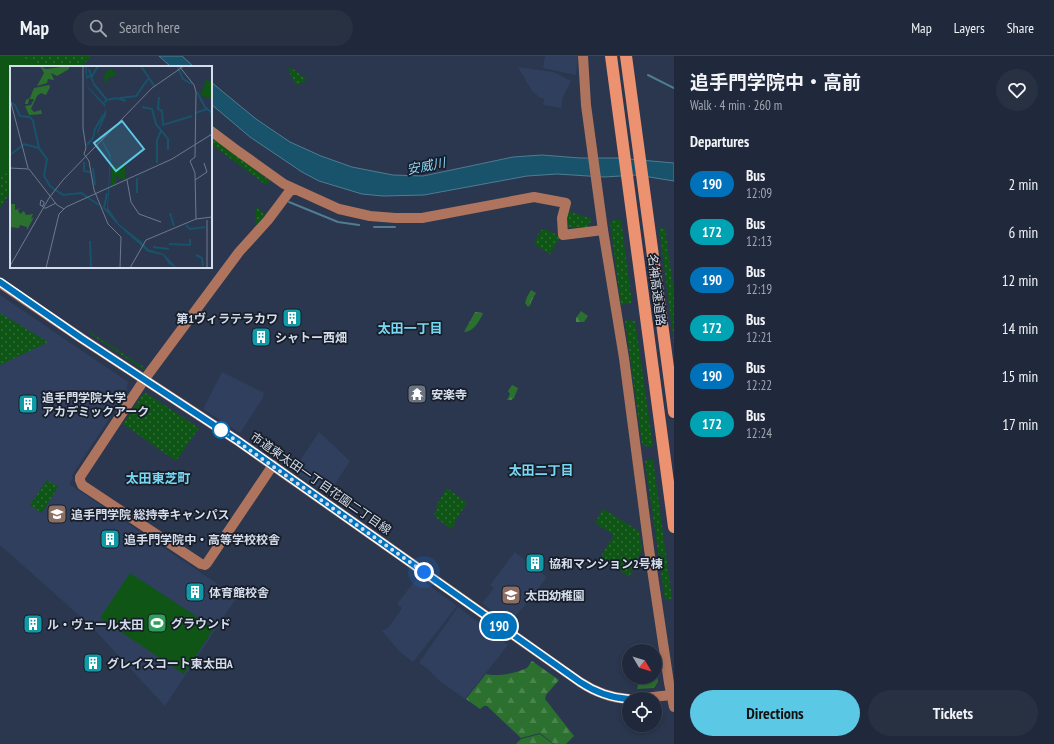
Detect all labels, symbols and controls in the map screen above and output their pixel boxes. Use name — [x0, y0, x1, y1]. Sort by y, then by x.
search box — [73, 10, 353, 46]
text: Map — [20, 16, 49, 40]
icon: search — [87, 17, 109, 39]
text: Search here — [119, 18, 180, 37]
text: Map — [911, 19, 932, 37]
text: Layers — [954, 19, 985, 37]
text: Share — [1007, 19, 1034, 37]
inset map — [10, 66, 212, 268]
button: heart — [996, 69, 1038, 111]
text: 追手門学院中・高前 — [690, 70, 861, 94]
text: Walk · 4 min · 260 m — [690, 97, 782, 114]
text: Departures — [690, 132, 749, 151]
water label: 安威川 — [405, 154, 449, 178]
text: Bus — [746, 166, 765, 185]
text: 190 — [702, 175, 722, 193]
text: 2 min — [1008, 175, 1038, 194]
text: 12:09 — [746, 185, 772, 202]
text: Bus — [746, 214, 765, 233]
text: 172 — [702, 223, 722, 241]
text: 6 min — [1008, 223, 1038, 242]
text: 12:13 — [746, 233, 772, 250]
street label: 名神高速道路 — [645, 253, 669, 327]
text: Bus — [746, 262, 765, 281]
text: 190 — [702, 271, 722, 289]
text: 12 min — [1002, 271, 1038, 290]
text: 12:19 — [746, 281, 772, 298]
building icon: 第1ヴィラテラカワ — [281, 307, 303, 329]
text: Bus — [746, 310, 765, 329]
place label: 第1ヴィラテラカワ — [176, 311, 278, 326]
text: 172 — [702, 319, 722, 337]
text: 14 min — [1002, 319, 1038, 338]
district label: 太田一丁目 — [377, 320, 443, 337]
building icon: シャトー西畑 — [250, 326, 272, 348]
text: 12:21 — [746, 329, 772, 346]
place label: シャトー西畑 — [275, 330, 347, 345]
text: Bus — [746, 358, 765, 377]
text: 190 — [702, 367, 722, 385]
text: 15 min — [1002, 367, 1038, 386]
text: 12:22 — [746, 377, 772, 394]
temple icon: 安楽寺 — [406, 383, 428, 405]
place label: 安楽寺 — [431, 387, 467, 402]
place label: 追手門学院大学 アカデミックアーク — [42, 390, 149, 419]
building icon: 追手門学院大学 アカデミックアーク — [17, 393, 39, 415]
text: Bus — [746, 406, 765, 425]
text: 172 — [702, 415, 722, 433]
text: 17 min — [1002, 415, 1038, 434]
unlabelled marker — [212, 421, 230, 439]
text: 12:24 — [746, 425, 772, 442]
street label: 市道東太田一丁目花園二丁目線 — [248, 429, 394, 537]
district label: 太田二丁目 — [508, 462, 574, 479]
district label: 太田東芝町 — [125, 470, 191, 487]
school or university icon: 追手門学院 総持寺キャンパス — [46, 503, 68, 525]
place label: 追手門学院 総持寺キャンパス — [71, 507, 229, 522]
building icon: 追手門学院中・高等学校校舎 — [99, 528, 121, 550]
place label: 追手門学院中・高等学校校舎 — [124, 532, 280, 547]
building icon: 協和マンション2号棟 — [524, 552, 546, 574]
place label: 協和マンション2号棟 — [549, 556, 663, 571]
your location — [414, 562, 434, 582]
building icon: 体育館校舎 — [184, 581, 206, 603]
school or university icon: 太田幼稚園 — [500, 584, 522, 606]
place label: 体育館校舎 — [209, 585, 269, 600]
place label: 太田幼稚園 — [525, 588, 585, 603]
sports icon: グラウンド — [146, 612, 168, 634]
building icon: ル・ヴェール太田 — [22, 613, 44, 635]
line badge: 190 — [476, 613, 522, 639]
place label: グラウンド — [171, 616, 231, 631]
place label: ル・ヴェール太田 — [47, 617, 143, 632]
text: 190 — [489, 617, 509, 635]
north arrow — [622, 644, 662, 684]
map controls — [622, 644, 662, 732]
building icon: グレイスコート東太田A — [82, 652, 104, 674]
place label: グレイスコート東太田A — [107, 656, 234, 671]
button: Directions — [690, 690, 860, 736]
button: Tickets — [868, 690, 1038, 736]
button: locate — [622, 692, 662, 732]

